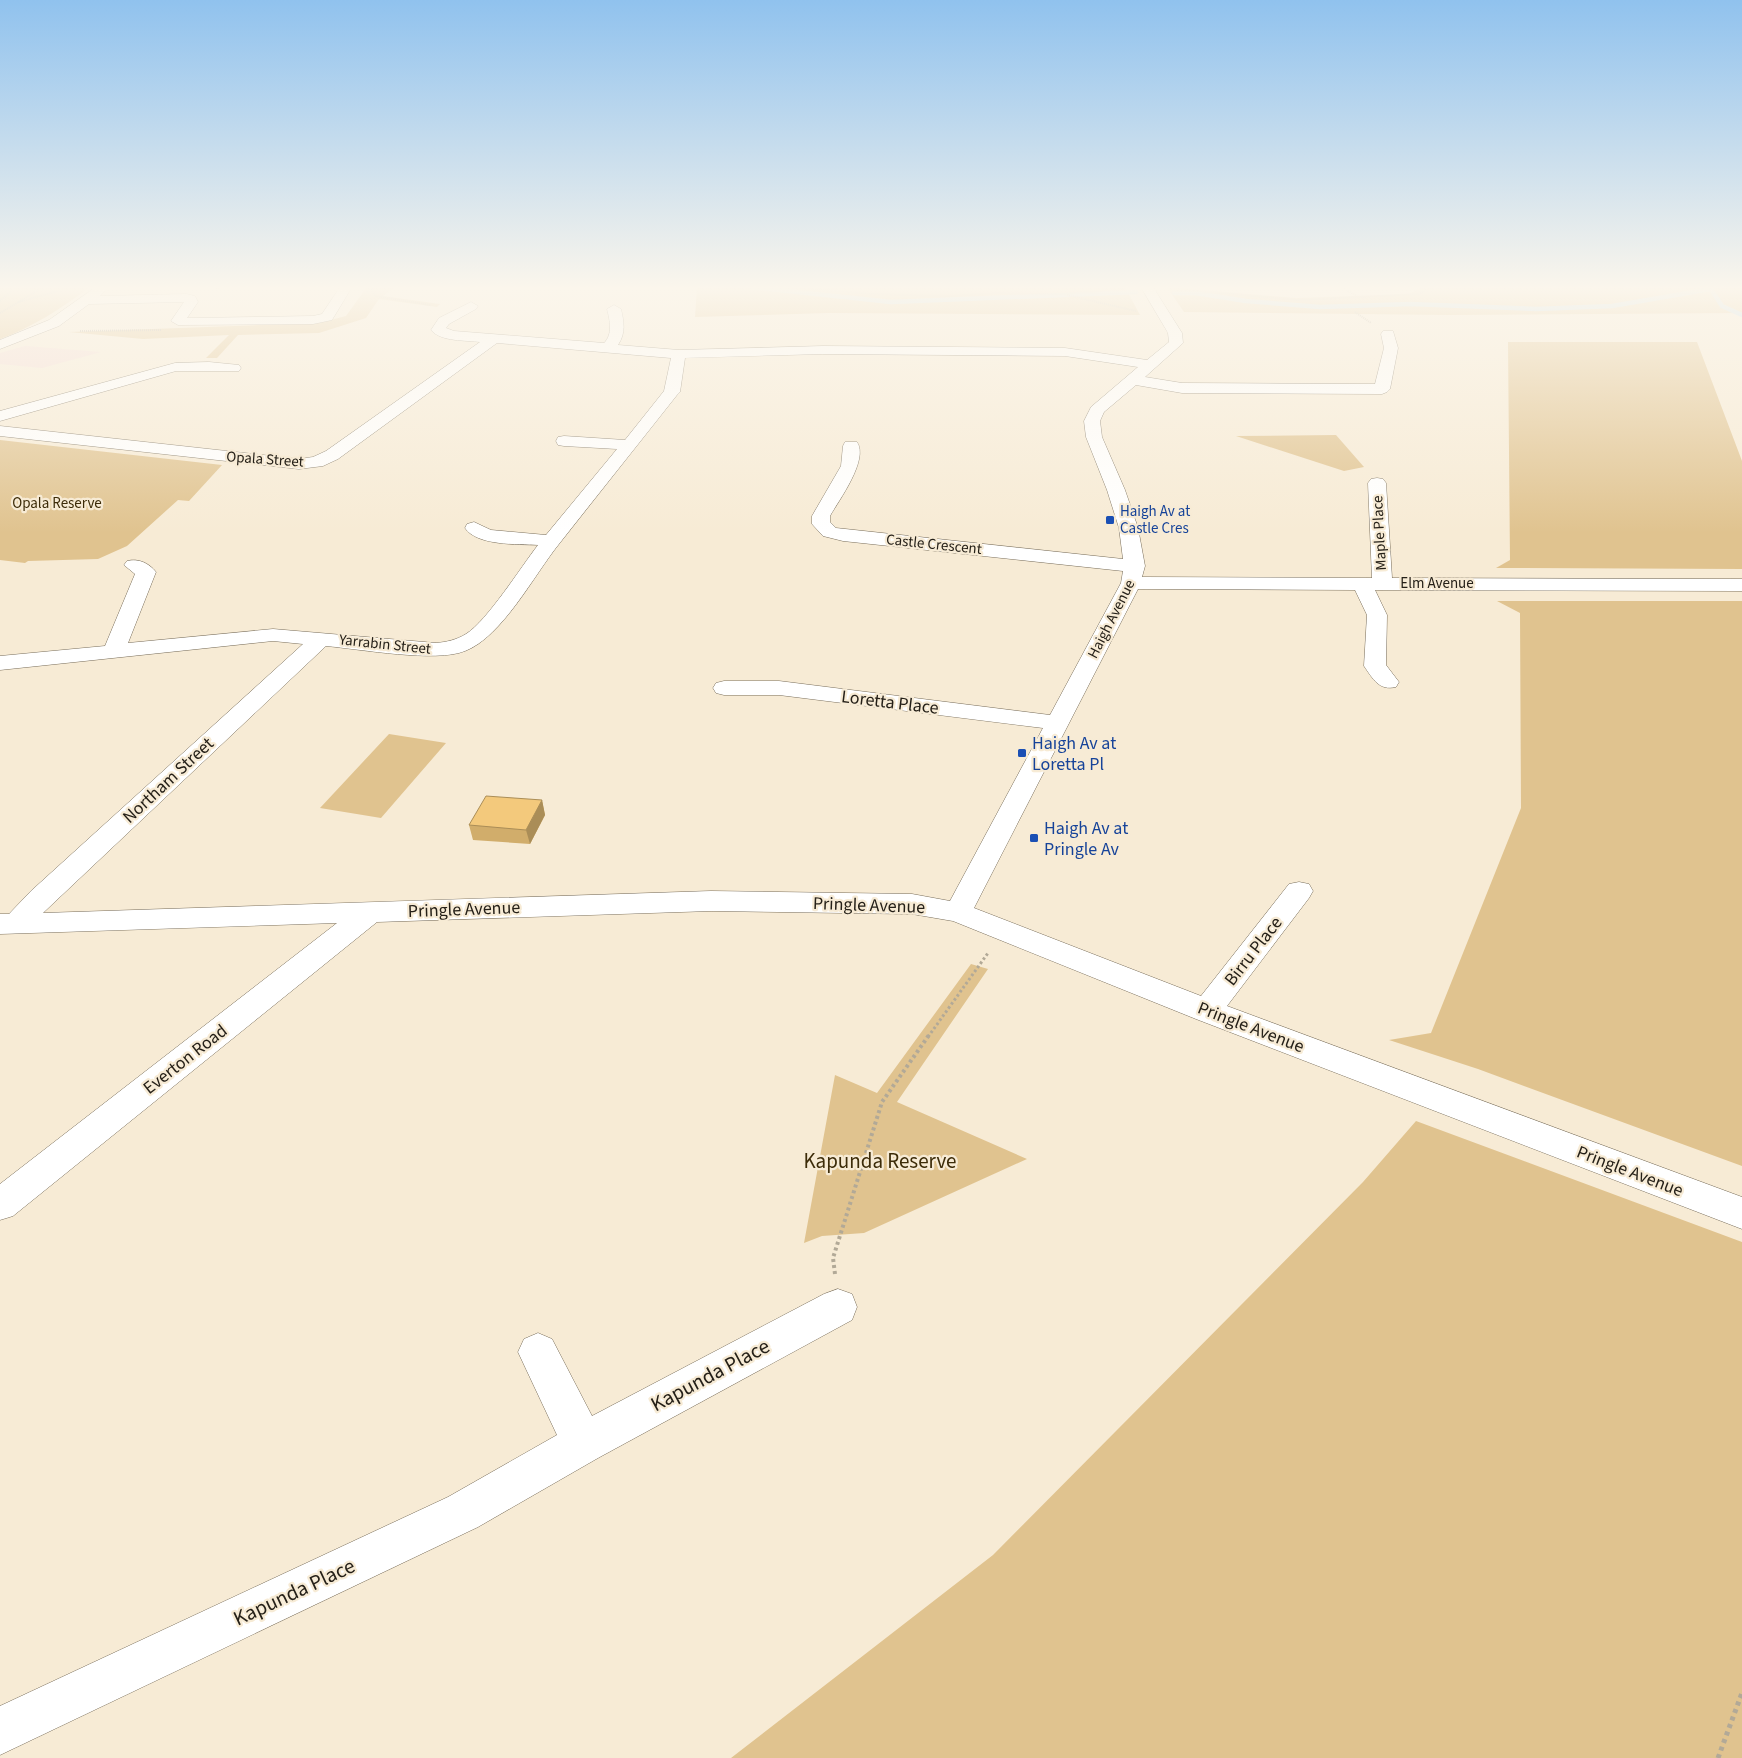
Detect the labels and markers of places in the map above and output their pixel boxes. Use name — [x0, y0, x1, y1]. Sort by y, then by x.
place label: Haigh Av at Castle Cres — [1120, 501, 1190, 539]
marker: Haigh Av at Castle Cres — [1104, 514, 1116, 526]
place label: Haigh Av at Loretta Pl — [1032, 731, 1116, 777]
marker: Haigh Av at Loretta Pl — [1016, 747, 1028, 759]
place label: Haigh Av at Pringle Av — [1044, 816, 1128, 862]
marker: Haigh Av at Pringle Av — [1028, 832, 1040, 844]

